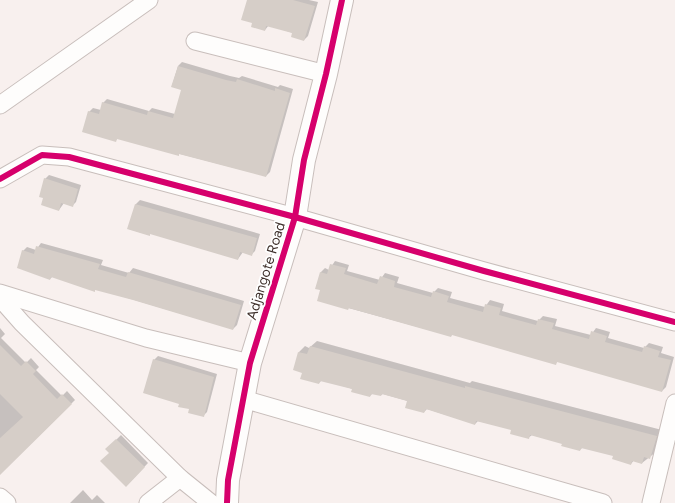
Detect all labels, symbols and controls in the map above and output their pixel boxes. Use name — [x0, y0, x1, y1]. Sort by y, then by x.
street label: Adjangote Road — [243, 220, 289, 322]

